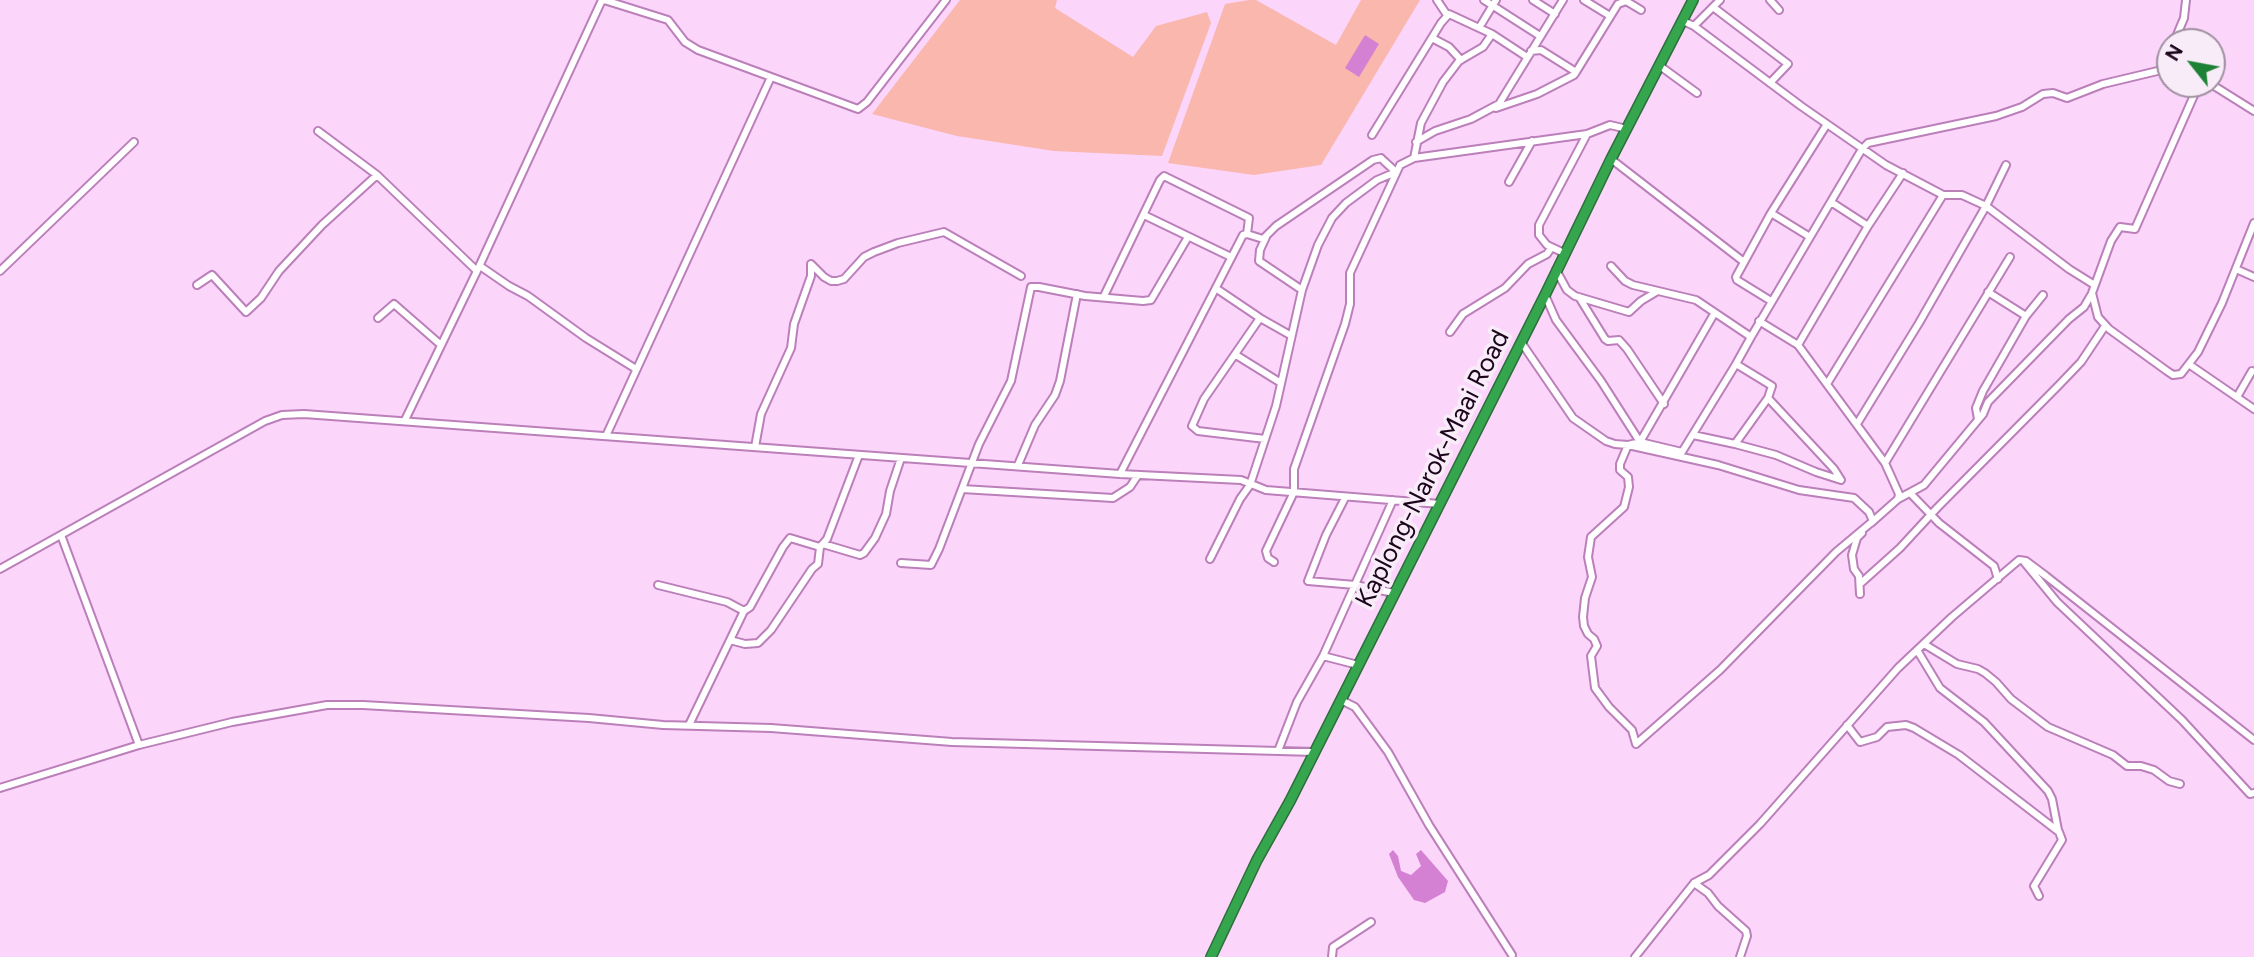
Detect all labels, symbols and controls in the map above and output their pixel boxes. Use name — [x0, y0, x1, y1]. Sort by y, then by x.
north arrow — [2156, 28, 2226, 98]
text: N — [2161, 41, 2188, 65]
street label: Kaplong-Narok-Maai Road — [1349, 325, 1517, 613]

